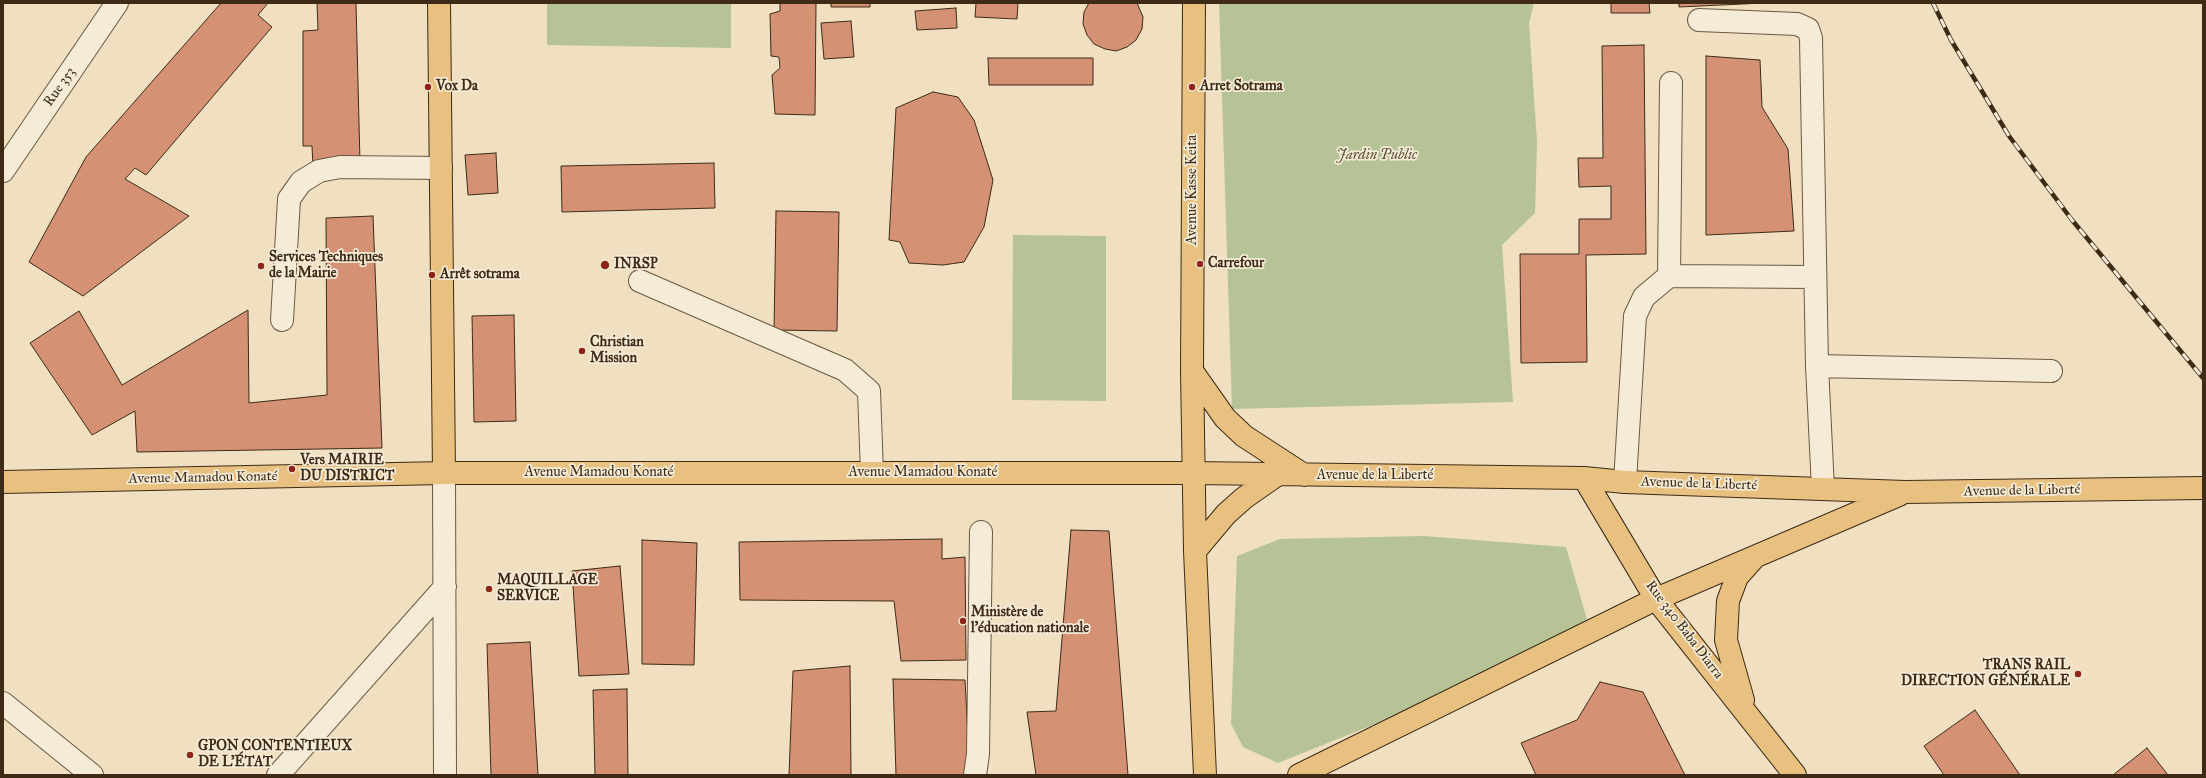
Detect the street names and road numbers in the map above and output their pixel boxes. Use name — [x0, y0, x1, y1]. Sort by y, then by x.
street label: Rue 353 — [41, 64, 79, 110]
street label: Avenue Kasse Keita — [1185, 135, 1201, 245]
street label: Avenue Mamadou Konaté — [525, 465, 673, 481]
street label: Avenue Mamadou Konaté — [849, 465, 997, 481]
street label: Avenue Mamadou Konaté — [128, 468, 278, 488]
street label: Avenue de la Liberté — [1317, 468, 1433, 484]
street label: Avenue de la Liberté — [1641, 474, 1757, 494]
street label: Avenue de la Liberté — [1964, 482, 2080, 500]
street label: Rue 340 Baba Diarra — [1642, 578, 1726, 682]

